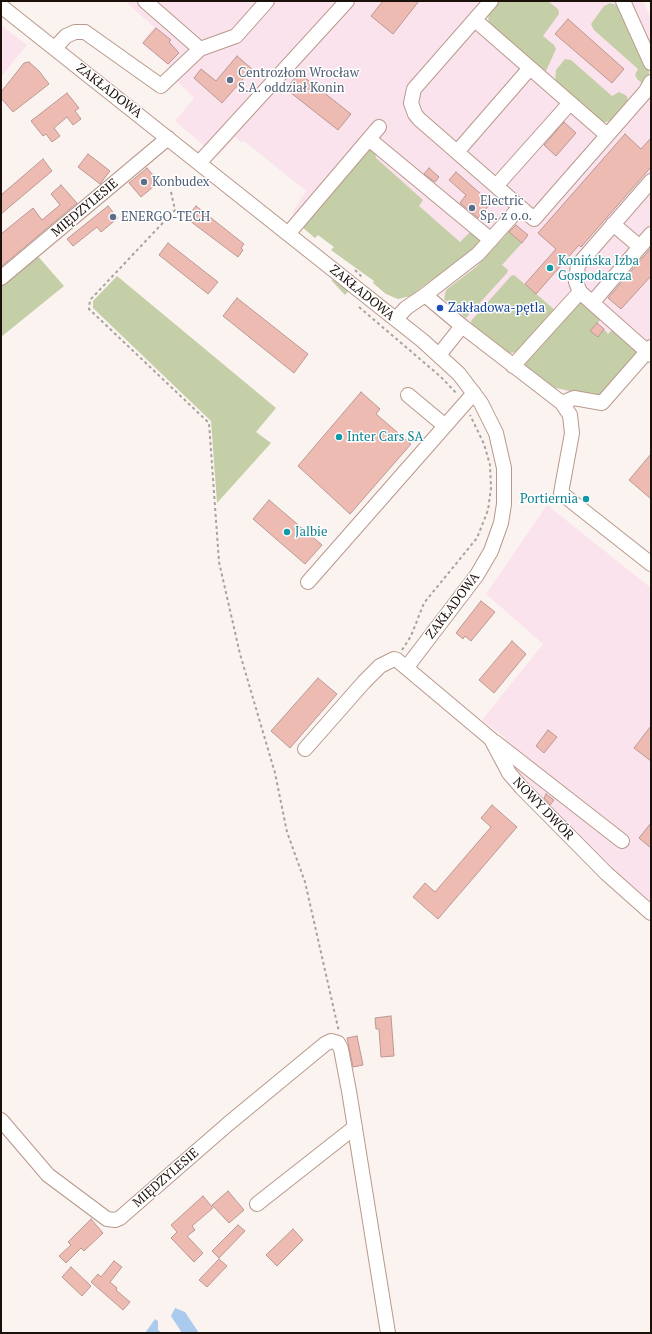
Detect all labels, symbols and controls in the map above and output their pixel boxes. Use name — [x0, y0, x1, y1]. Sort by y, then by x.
street label: ZAKŁADOWA — [73, 60, 145, 122]
place label: Centrozłom Wrocław S.A. oddział Konin — [238, 65, 359, 96]
marker: Centrozłom Wrocław S.A. oddział Konin — [225, 75, 235, 85]
place label: Konbudex — [152, 174, 209, 190]
street label: MIĘDZYLESIE — [49, 176, 121, 240]
marker: Konbudex — [139, 177, 149, 187]
place label: Electric Sp. z o.o. — [480, 193, 532, 224]
marker: Electric Sp. z o.o. — [467, 203, 477, 213]
place label: ENERGO-TECH — [121, 209, 210, 225]
marker: ENERGO-TECH — [108, 212, 118, 222]
place label: Konińska Izba Gospodarcza — [558, 253, 639, 284]
street label: ZAKŁADOWA — [326, 262, 398, 324]
marker: Konińska Izba Gospodarcza — [545, 263, 555, 273]
place label: Zakładowa-pętla — [448, 300, 545, 316]
marker: Zakładowa-pętla — [435, 303, 445, 313]
place label: Inter Cars SA — [347, 429, 423, 445]
marker: Inter Cars SA — [334, 432, 344, 442]
place label: Portiernia — [520, 491, 578, 507]
marker: Portiernia — [581, 494, 591, 504]
place label: Jalbie — [295, 524, 327, 540]
marker: Jalbie — [282, 527, 292, 537]
street label: ZAKŁADOWA — [423, 570, 483, 642]
street label: NOWY DWÓR — [509, 775, 577, 843]
street label: MIĘDZYLESIE — [130, 1145, 202, 1211]

